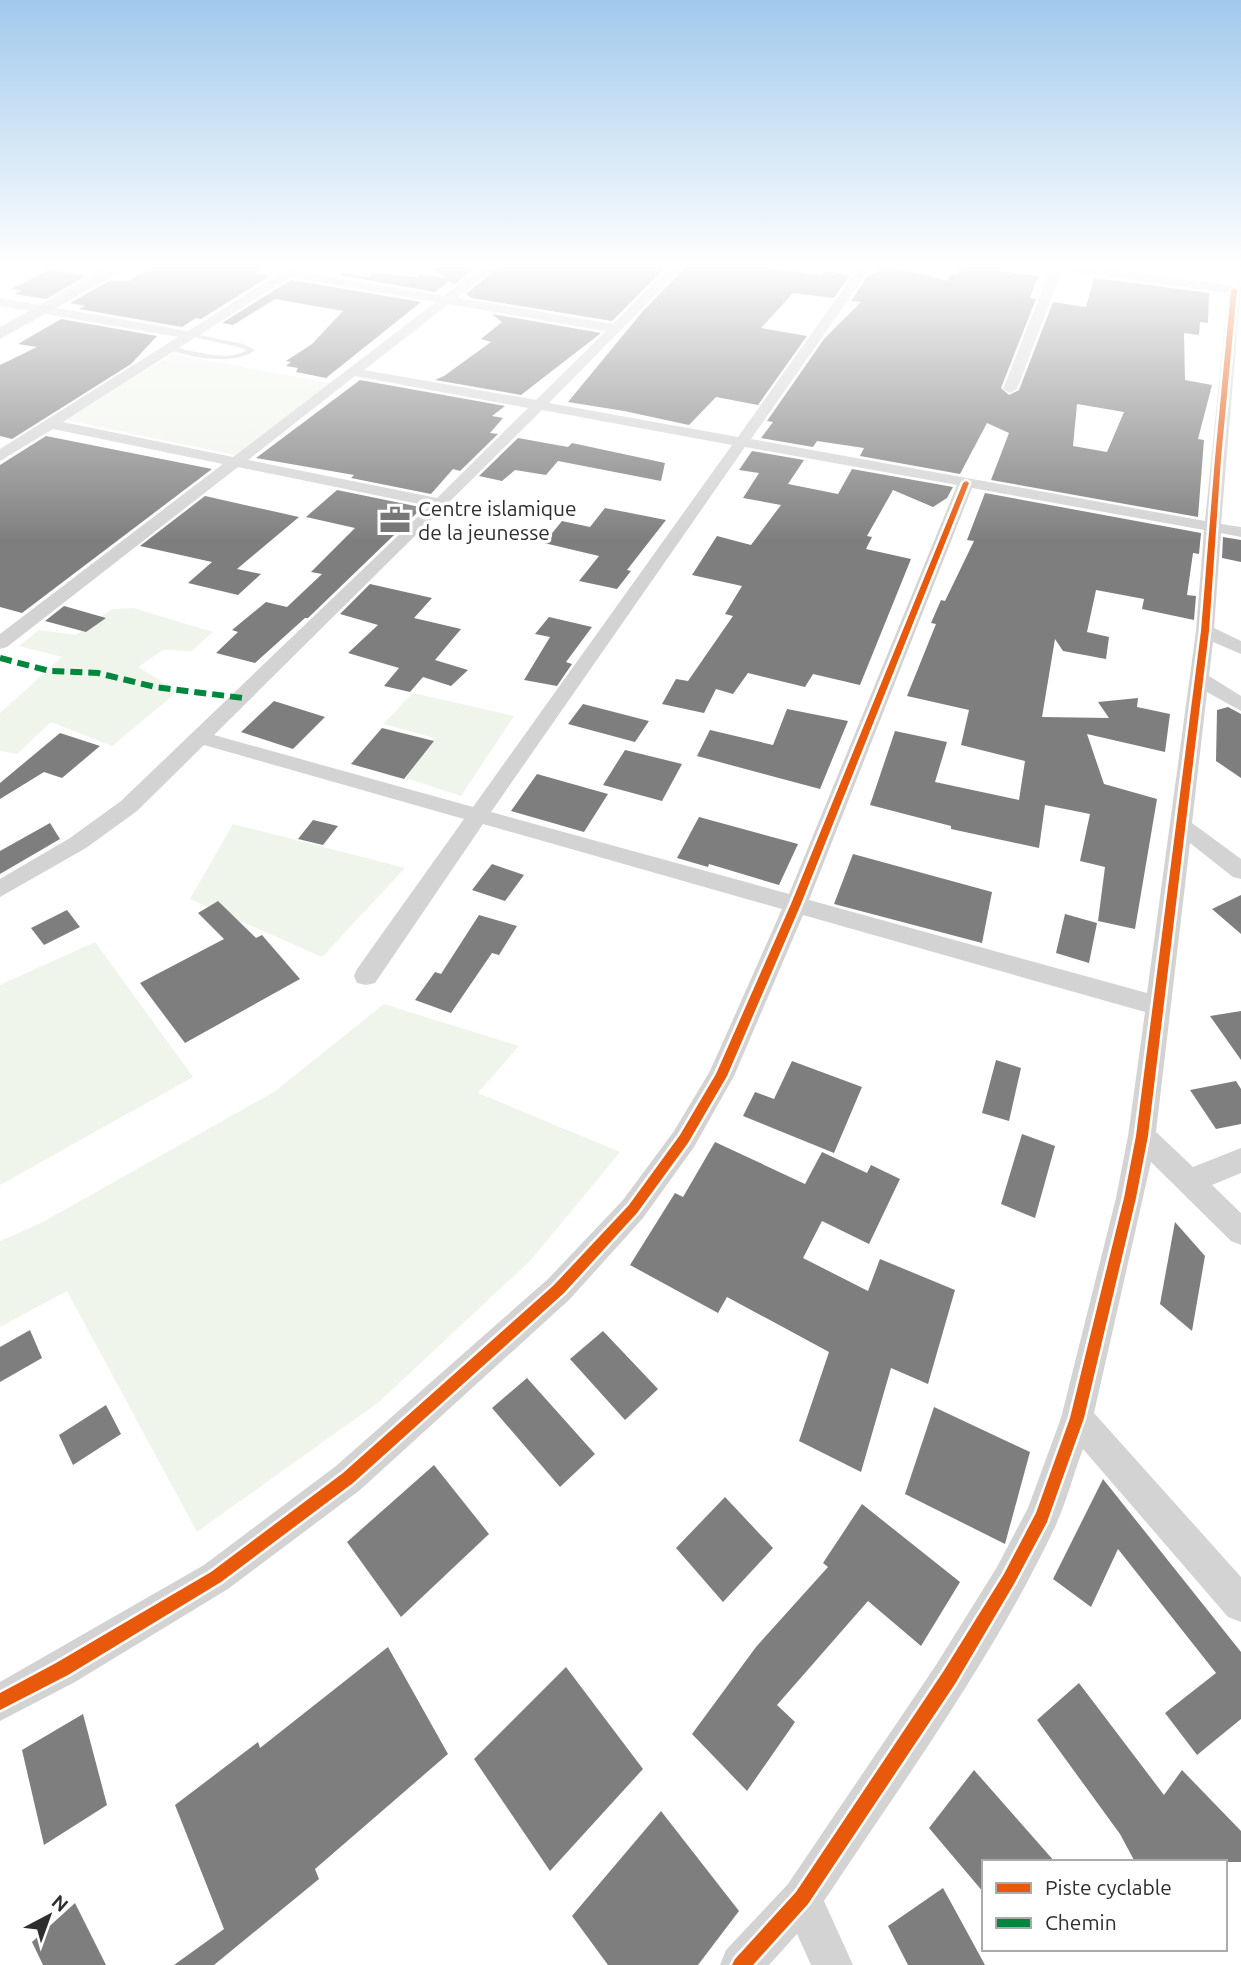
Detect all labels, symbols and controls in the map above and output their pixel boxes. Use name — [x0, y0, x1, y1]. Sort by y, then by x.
place label: Centre islamique de la jeunesse — [418, 496, 577, 544]
office icon: Centre islamique de la jeunesse — [378, 503, 412, 537]
legend — [982, 1860, 1227, 1951]
text: Piste cyclable — [1045, 1875, 1172, 1899]
north arrow — [14, 1881, 84, 1951]
text: N — [48, 1890, 73, 1916]
text: Chemin — [1045, 1910, 1117, 1934]

